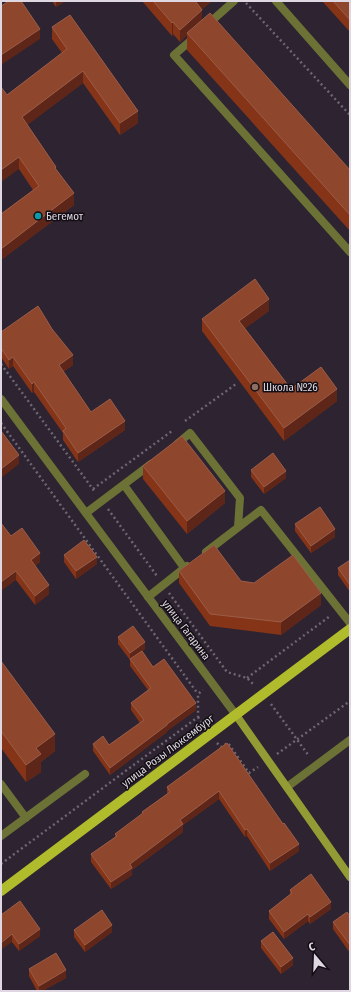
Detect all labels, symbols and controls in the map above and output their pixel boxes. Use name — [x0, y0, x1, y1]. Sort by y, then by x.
place label: Бегемот — [46, 210, 84, 223]
marker: Бегемот — [33, 211, 43, 221]
place label: Школа №26 — [263, 381, 318, 394]
marker: Школа №26 — [250, 382, 260, 392]
street label: улица Гагарина — [159, 597, 213, 663]
street label: улица Розы Люксембург — [119, 712, 217, 790]
north arrow — [295, 936, 335, 976]
text: С — [307, 940, 317, 954]

